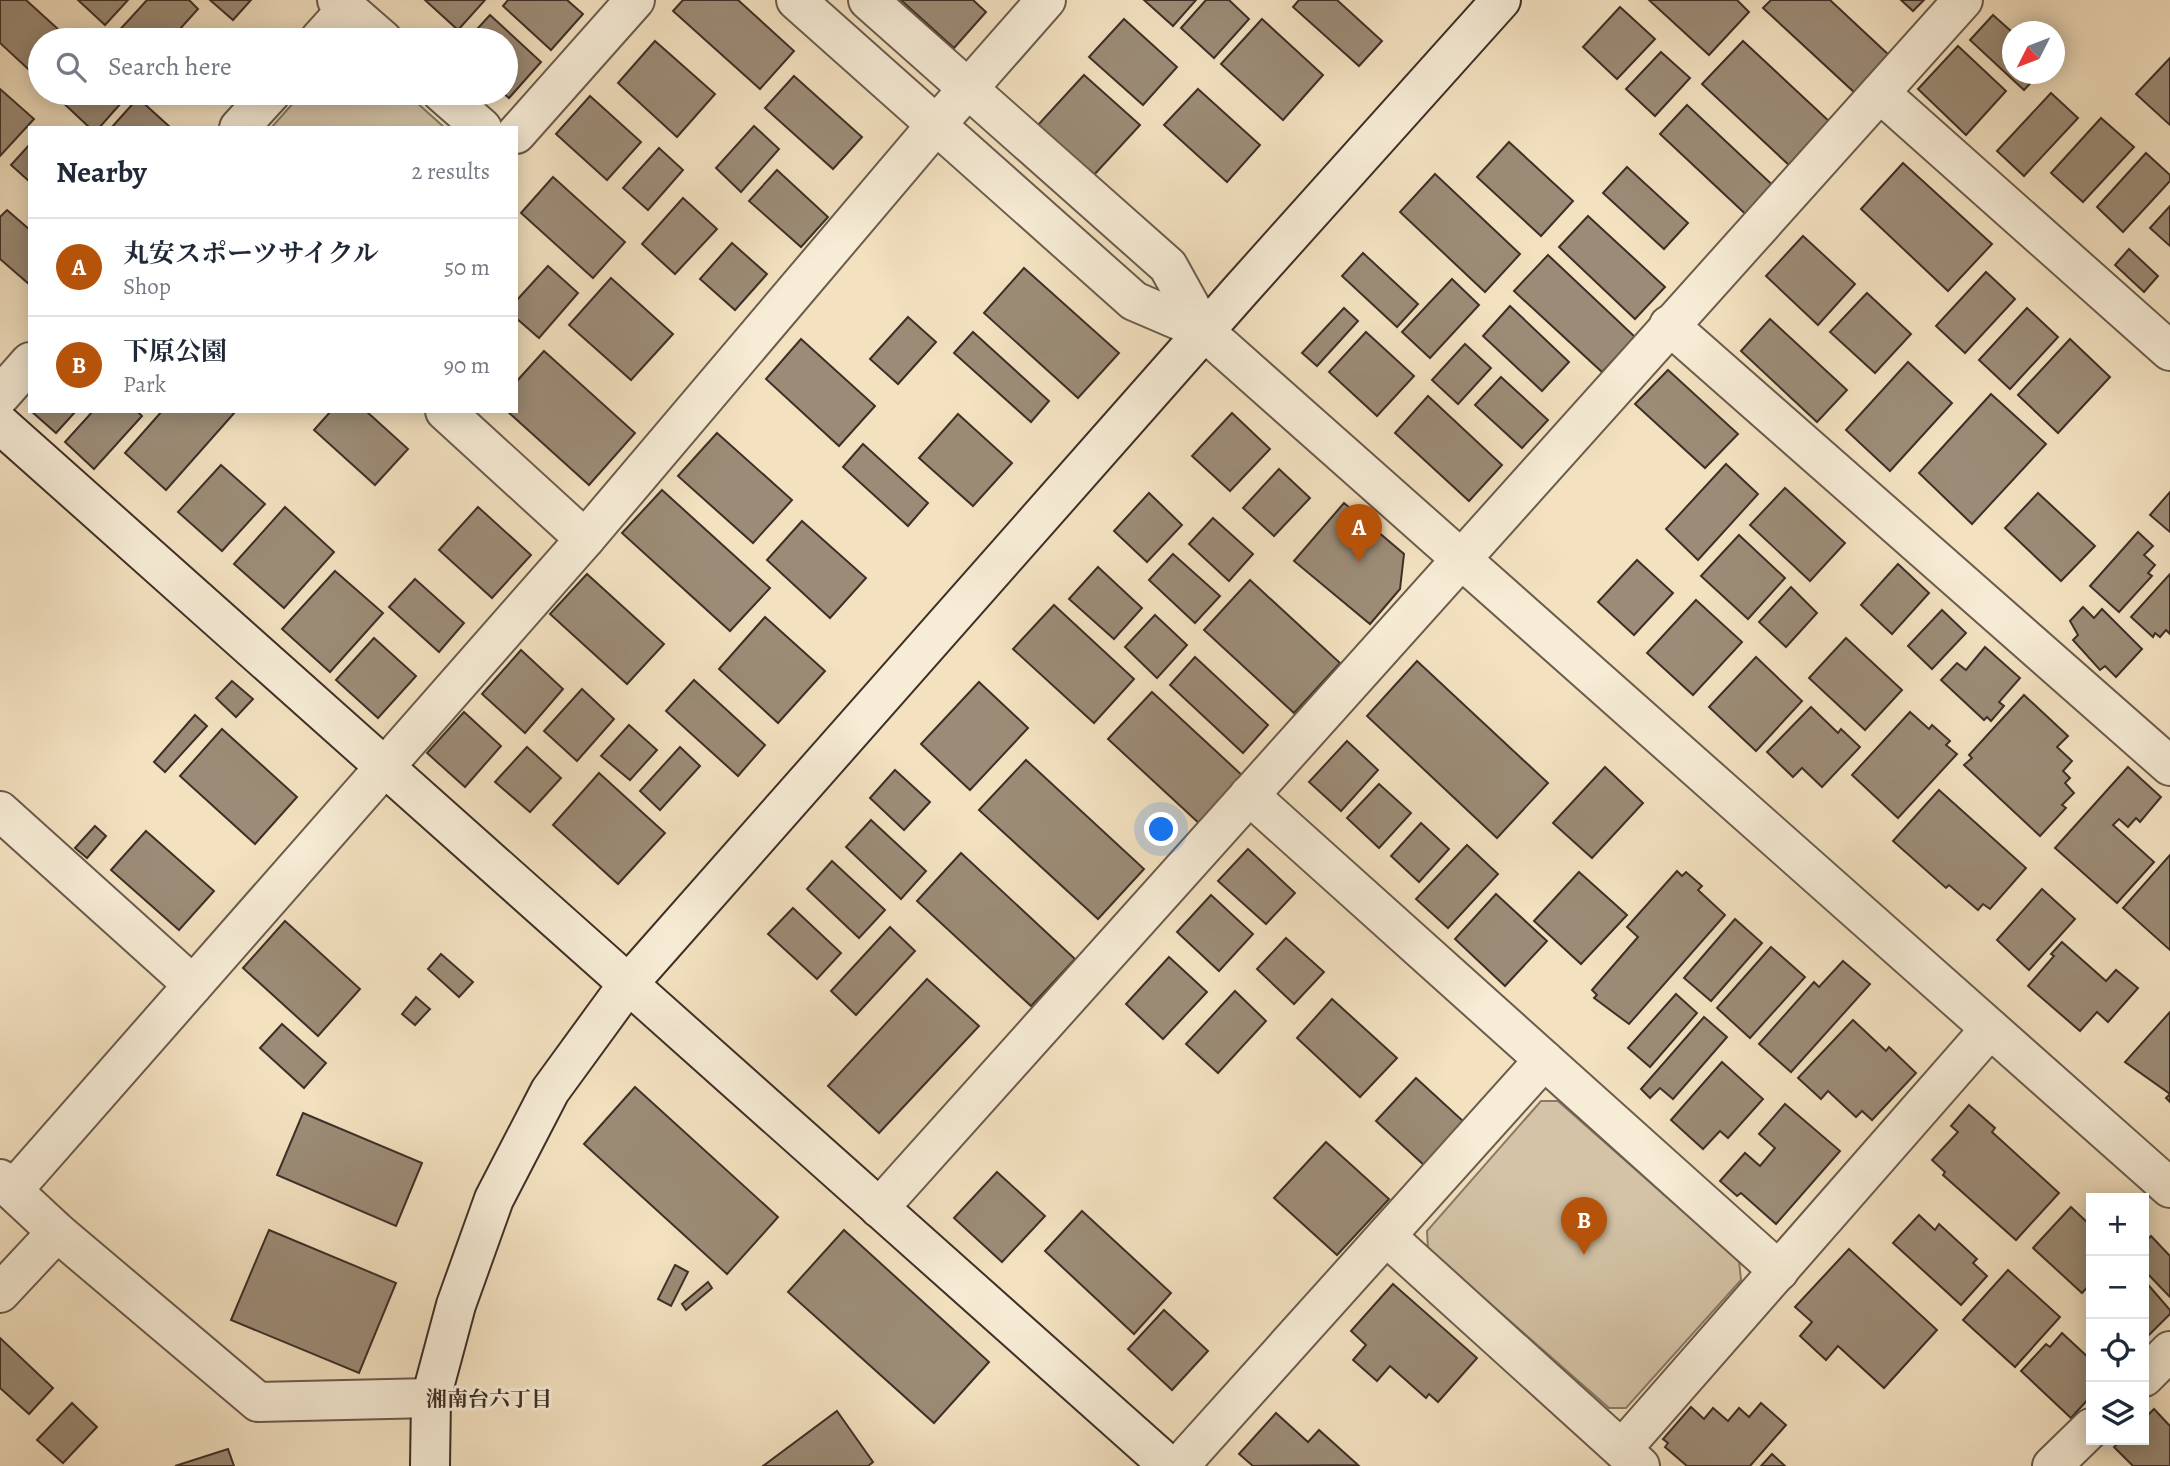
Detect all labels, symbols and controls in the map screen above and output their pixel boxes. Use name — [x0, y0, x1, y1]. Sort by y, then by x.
north arrow — [2002, 21, 2065, 84]
search box — [28, 28, 518, 105]
icon: search — [52, 48, 90, 86]
text: Search here — [108, 49, 232, 84]
text: Nearby — [56, 152, 147, 192]
text: 2 results — [412, 156, 490, 187]
text: 丸安スポーツサイクル — [123, 236, 379, 271]
text: A — [72, 252, 86, 283]
text: 50 m — [444, 252, 490, 283]
text: Shop — [123, 271, 171, 302]
text: 下原公園 — [123, 334, 227, 369]
text: B — [72, 350, 86, 381]
text: 90 m — [444, 350, 490, 381]
text: Park — [123, 369, 166, 400]
pin: A — [1336, 504, 1382, 562]
your location — [1144, 812, 1178, 846]
map controls — [2086, 1193, 2149, 1445]
button: + — [2086, 1193, 2149, 1256]
pin: B — [1561, 1197, 1607, 1255]
button: − — [2086, 1256, 2149, 1319]
button: locate — [2086, 1319, 2149, 1382]
button: layers — [2086, 1382, 2149, 1445]
district label: 湘南台六丁目 — [426, 1385, 552, 1413]

